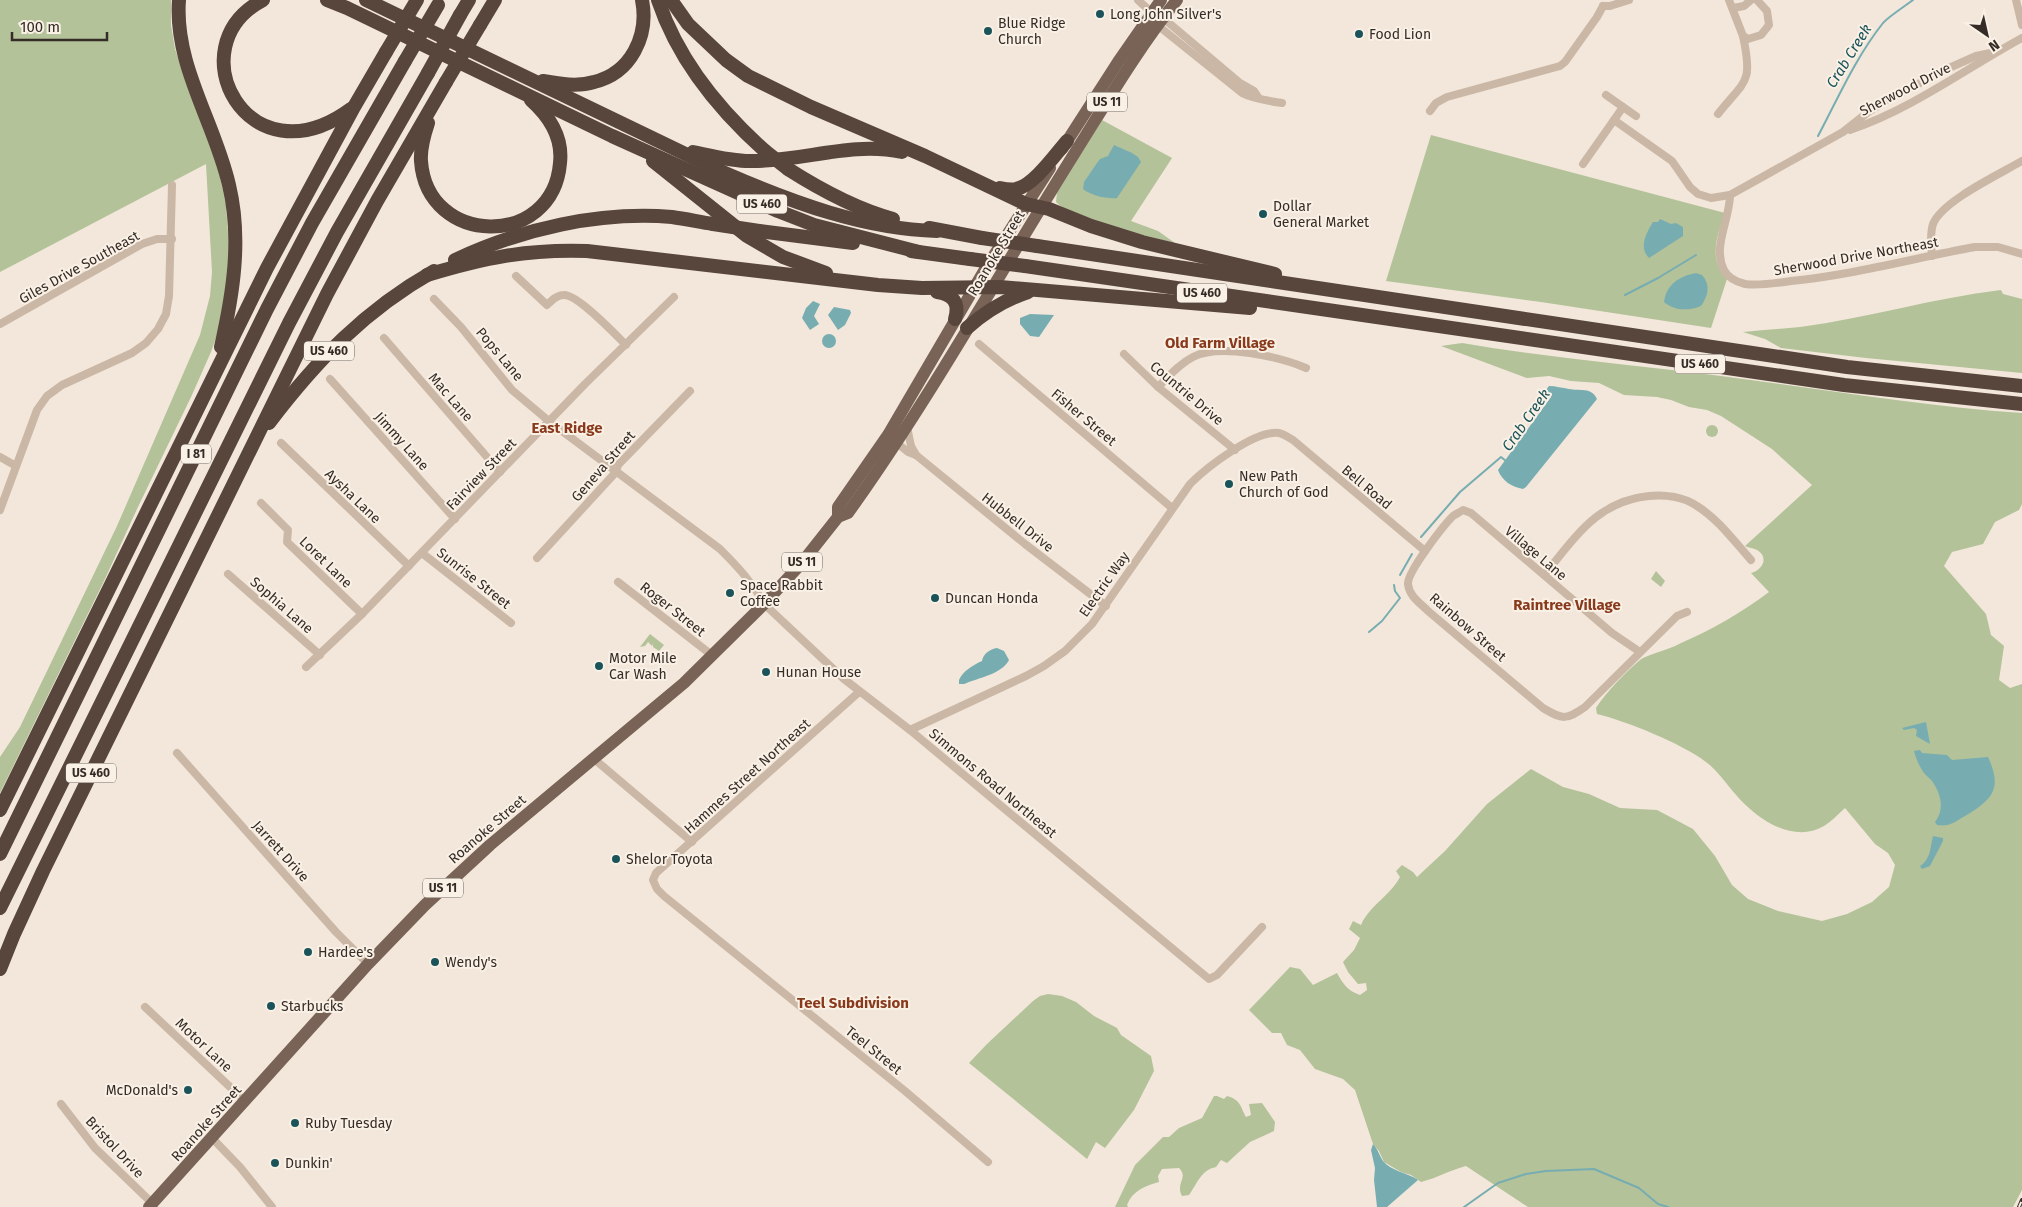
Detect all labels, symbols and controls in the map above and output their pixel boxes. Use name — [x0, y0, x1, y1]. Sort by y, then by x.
place label: Long John Silver's — [1110, 6, 1222, 23]
marker: Long John Silver's — [1094, 8, 1106, 20]
scale bar — [12, 10, 108, 42]
north arrow — [1962, 10, 2012, 60]
place label: Blue Ridge Church — [998, 15, 1066, 48]
text: 100 m — [20, 18, 60, 36]
water label: Crab Creek — [1822, 21, 1876, 91]
marker: Blue Ridge Church — [982, 25, 994, 37]
place label: Food Lion — [1369, 26, 1431, 43]
marker: Food Lion — [1353, 28, 1365, 40]
text: N — [1985, 36, 2003, 55]
street label: Sherwood Drive — [1857, 59, 1954, 120]
road number: US 11 — [1087, 92, 1127, 111]
road number: US 460 — [737, 194, 787, 213]
place label: Dollar General Market — [1273, 198, 1370, 231]
street label: Roanoke Street — [964, 207, 1029, 299]
marker: Dollar General Market — [1257, 208, 1269, 220]
street label: Giles Drive Southeast — [16, 227, 143, 308]
street label: Sherwood Drive Northeast — [1772, 233, 1941, 279]
road number: US 460 — [1177, 284, 1227, 302]
street label: Pops Lane — [472, 324, 527, 385]
district label: Old Farm Village — [1165, 334, 1275, 352]
road number: US 460 — [304, 342, 354, 361]
road number: US 460 — [1675, 354, 1725, 374]
street label: Countrie Drive — [1146, 358, 1227, 429]
street label: Mac Lane — [425, 369, 476, 425]
street label: Fisher Street — [1048, 385, 1120, 450]
water label: Crab Creek — [1498, 386, 1554, 454]
street label: Jimmy Lane — [371, 409, 432, 474]
district label: East Ridge — [531, 419, 603, 437]
street label: Geneva Street — [568, 427, 639, 505]
street label: Fairview Street — [443, 434, 520, 514]
road number: I 81 — [181, 444, 211, 464]
street label: Bell Road — [1338, 461, 1395, 513]
street label: Aysha Lane — [321, 466, 384, 527]
place label: New Path Church of God — [1239, 468, 1329, 501]
marker: New Path Church of God — [1223, 478, 1235, 490]
street label: Hubbell Drive — [978, 489, 1057, 556]
street label: Village Lane — [1501, 522, 1570, 584]
street label: Loret Lane — [296, 533, 355, 592]
street label: Sunrise Street — [433, 544, 515, 613]
street label: Electric Way — [1076, 548, 1133, 620]
road number: US 11 — [782, 552, 822, 572]
street label: Sophia Lane — [247, 573, 317, 637]
place label: Space Rabbit Coffee — [740, 577, 824, 610]
street label: Roger Street — [637, 579, 709, 641]
marker: Space Rabbit Coffee — [724, 587, 736, 599]
street label: Rainbow Street — [1426, 589, 1510, 666]
place label: Duncan Honda — [945, 590, 1038, 607]
marker: Duncan Honda — [929, 592, 941, 604]
district label: Raintree Village — [1513, 596, 1621, 614]
place label: Motor Mile Car Wash — [609, 650, 677, 683]
marker: Motor Mile Car Wash — [593, 660, 605, 672]
place label: Hunan House — [776, 664, 861, 681]
marker: Hunan House — [760, 666, 772, 678]
street label: Hammes Street Northeast — [681, 715, 815, 837]
street label: Simmons Road Northeast — [925, 725, 1061, 842]
road number: US 460 — [66, 764, 116, 782]
street label: Roanoke Street — [445, 791, 530, 867]
street label: Jarrett Drive — [249, 817, 313, 885]
place label: Shelor Toyota — [626, 851, 713, 868]
marker: Shelor Toyota — [610, 853, 622, 865]
road number: US 11 — [423, 878, 463, 898]
place label: Hardee's — [318, 944, 374, 961]
marker: Hardee's — [302, 946, 314, 958]
place label: Wendy's — [445, 954, 497, 971]
marker: Wendy's — [429, 956, 441, 968]
district label: Teel Subdivision — [797, 994, 909, 1012]
place label: Starbucks — [281, 998, 344, 1015]
marker: Starbucks — [265, 1000, 277, 1012]
street label: Motor Lane — [172, 1015, 236, 1076]
street label: Teel Street — [842, 1023, 906, 1079]
street label: Roanoke Street — [168, 1081, 246, 1165]
place label: McDonald's — [106, 1082, 178, 1099]
marker: McDonald's — [182, 1084, 194, 1096]
street label: Bristol Drive — [82, 1113, 147, 1182]
place label: Ruby Tuesday — [305, 1115, 392, 1132]
marker: Ruby Tuesday — [289, 1117, 301, 1129]
place label: Dunkin' — [285, 1155, 333, 1172]
marker: Dunkin' — [269, 1157, 281, 1169]

